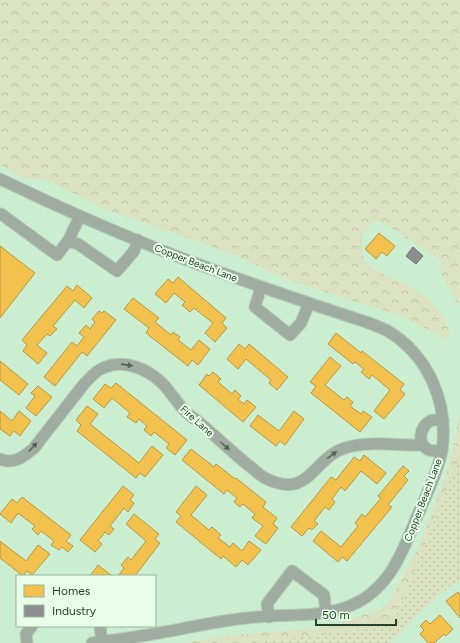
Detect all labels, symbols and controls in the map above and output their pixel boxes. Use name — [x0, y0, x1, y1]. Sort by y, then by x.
street label: Copper Beach Lane — [153, 241, 240, 285]
one-way arrow — [120, 362, 133, 369]
street label: Fire Lane — [178, 403, 217, 440]
one-way arrow — [29, 442, 38, 452]
one-way arrow — [220, 442, 230, 451]
one-way arrow — [327, 451, 338, 459]
street label: Copper Beach Lane — [401, 456, 445, 543]
legend — [16, 575, 156, 627]
text: Homes — [52, 584, 91, 598]
scale bar — [316, 601, 396, 627]
text: Industry — [52, 604, 97, 618]
text: 50 m — [322, 608, 350, 622]

